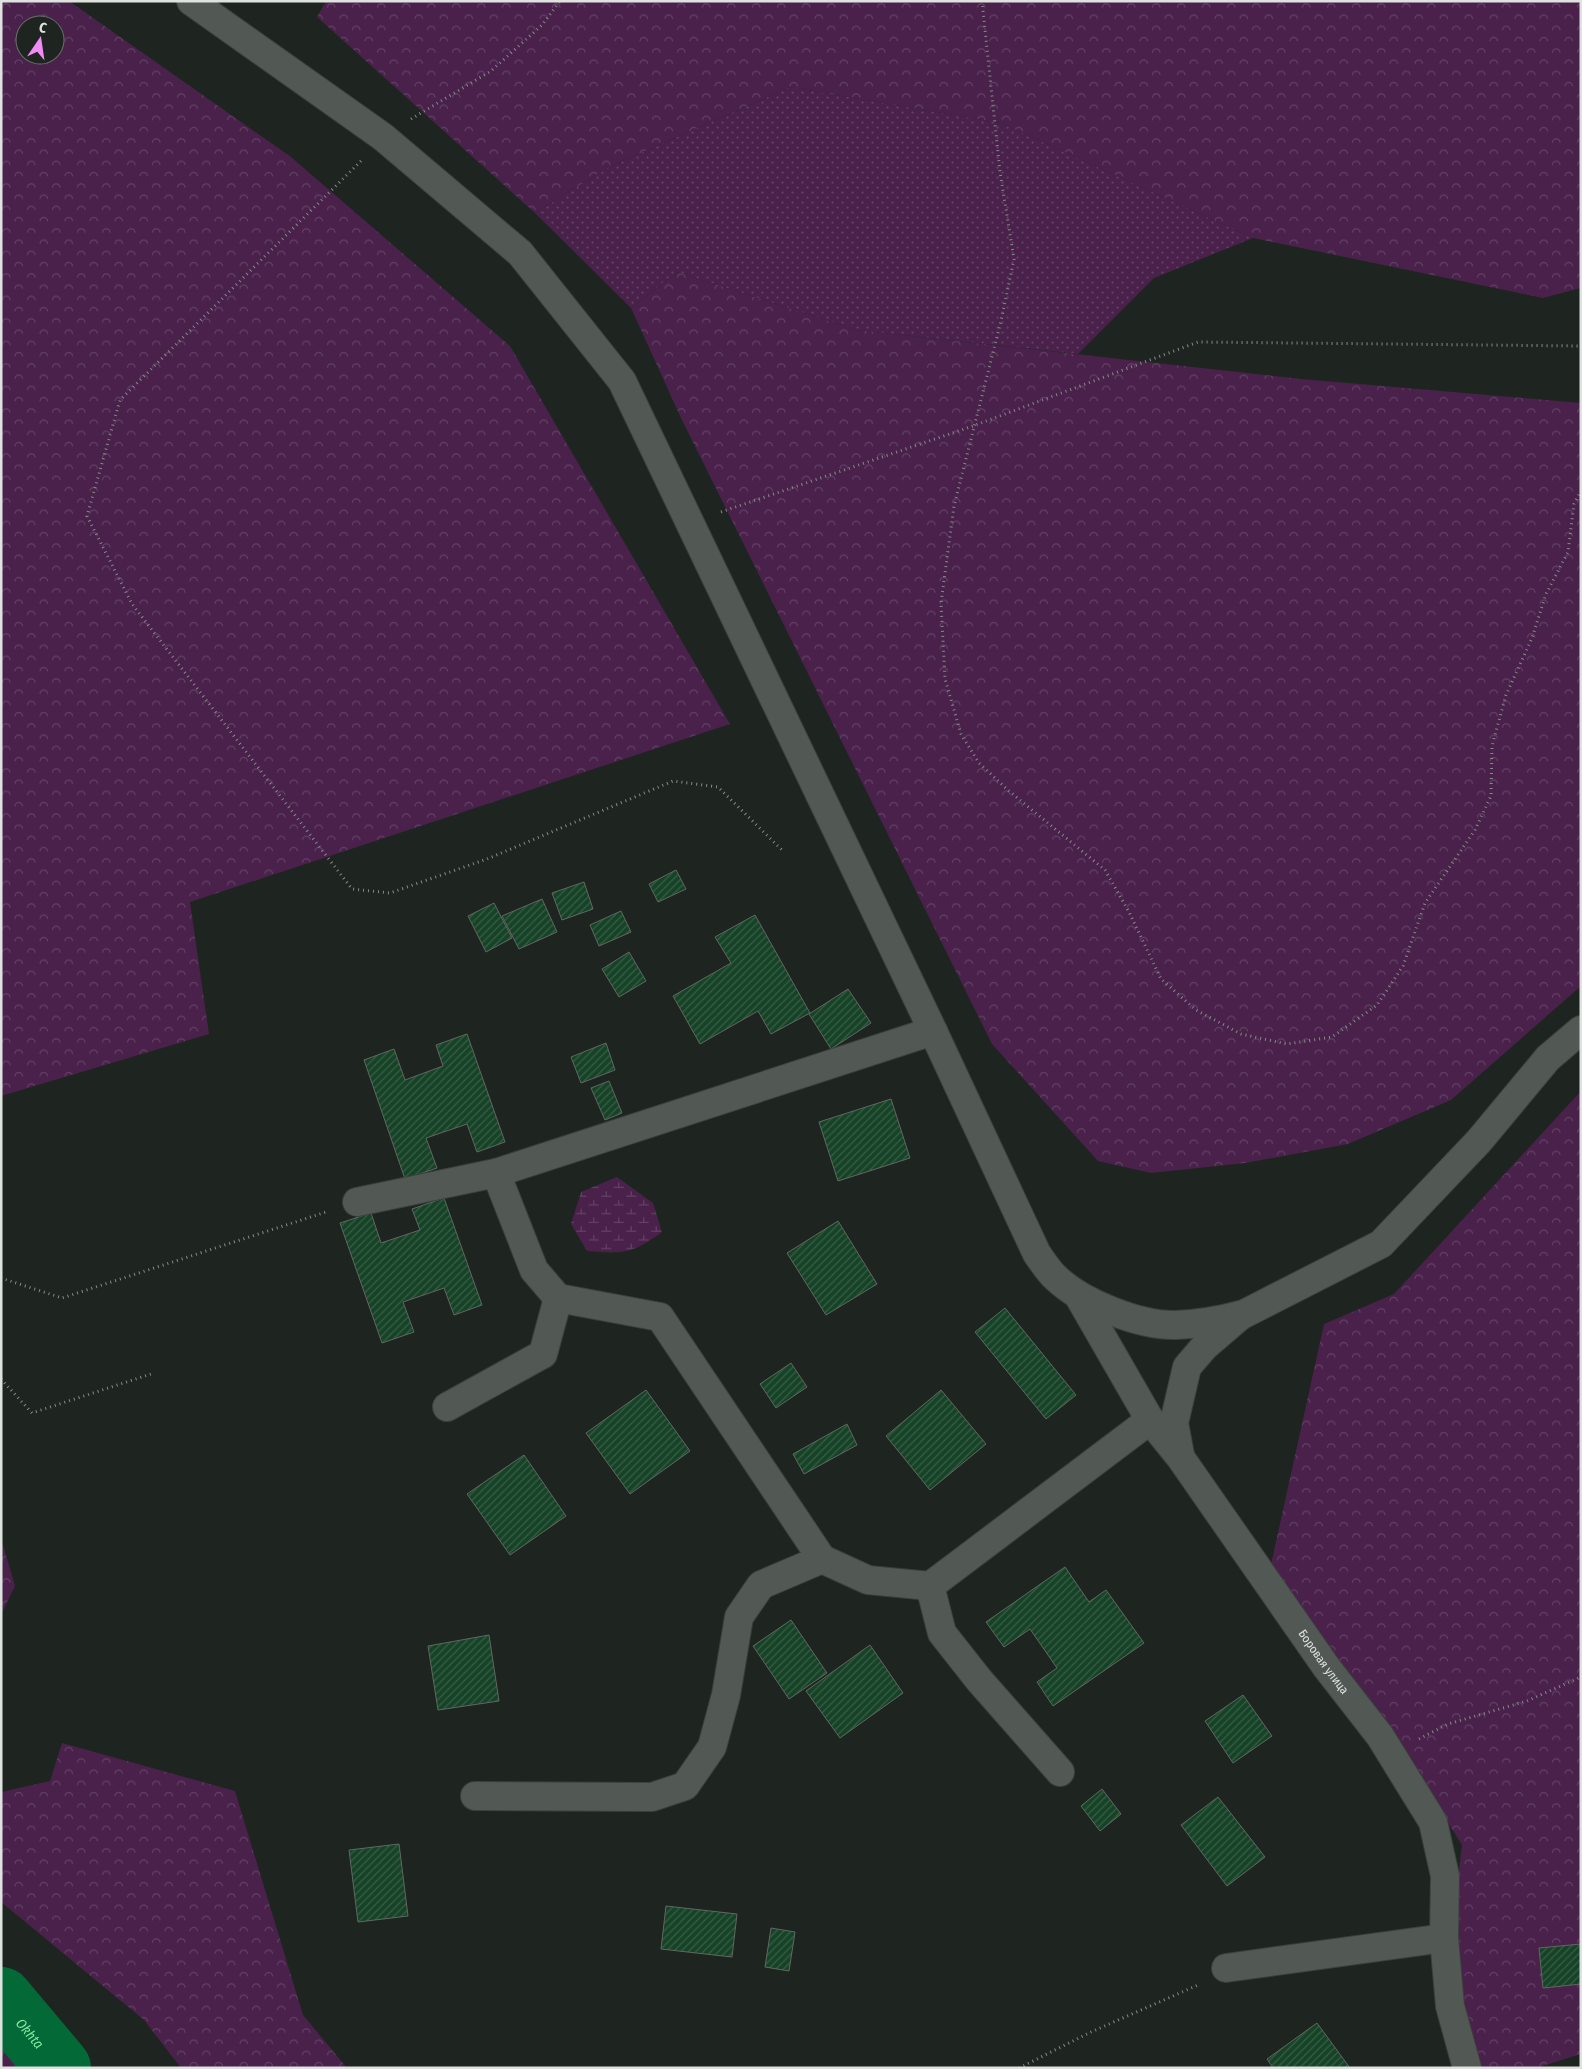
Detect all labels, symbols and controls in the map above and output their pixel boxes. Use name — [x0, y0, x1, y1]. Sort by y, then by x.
north arrow — [15, 15, 65, 65]
text: С — [37, 19, 49, 37]
street label: Боровая улица — [1295, 1627, 1352, 1697]
water label: Okhta — [12, 2015, 48, 2052]

